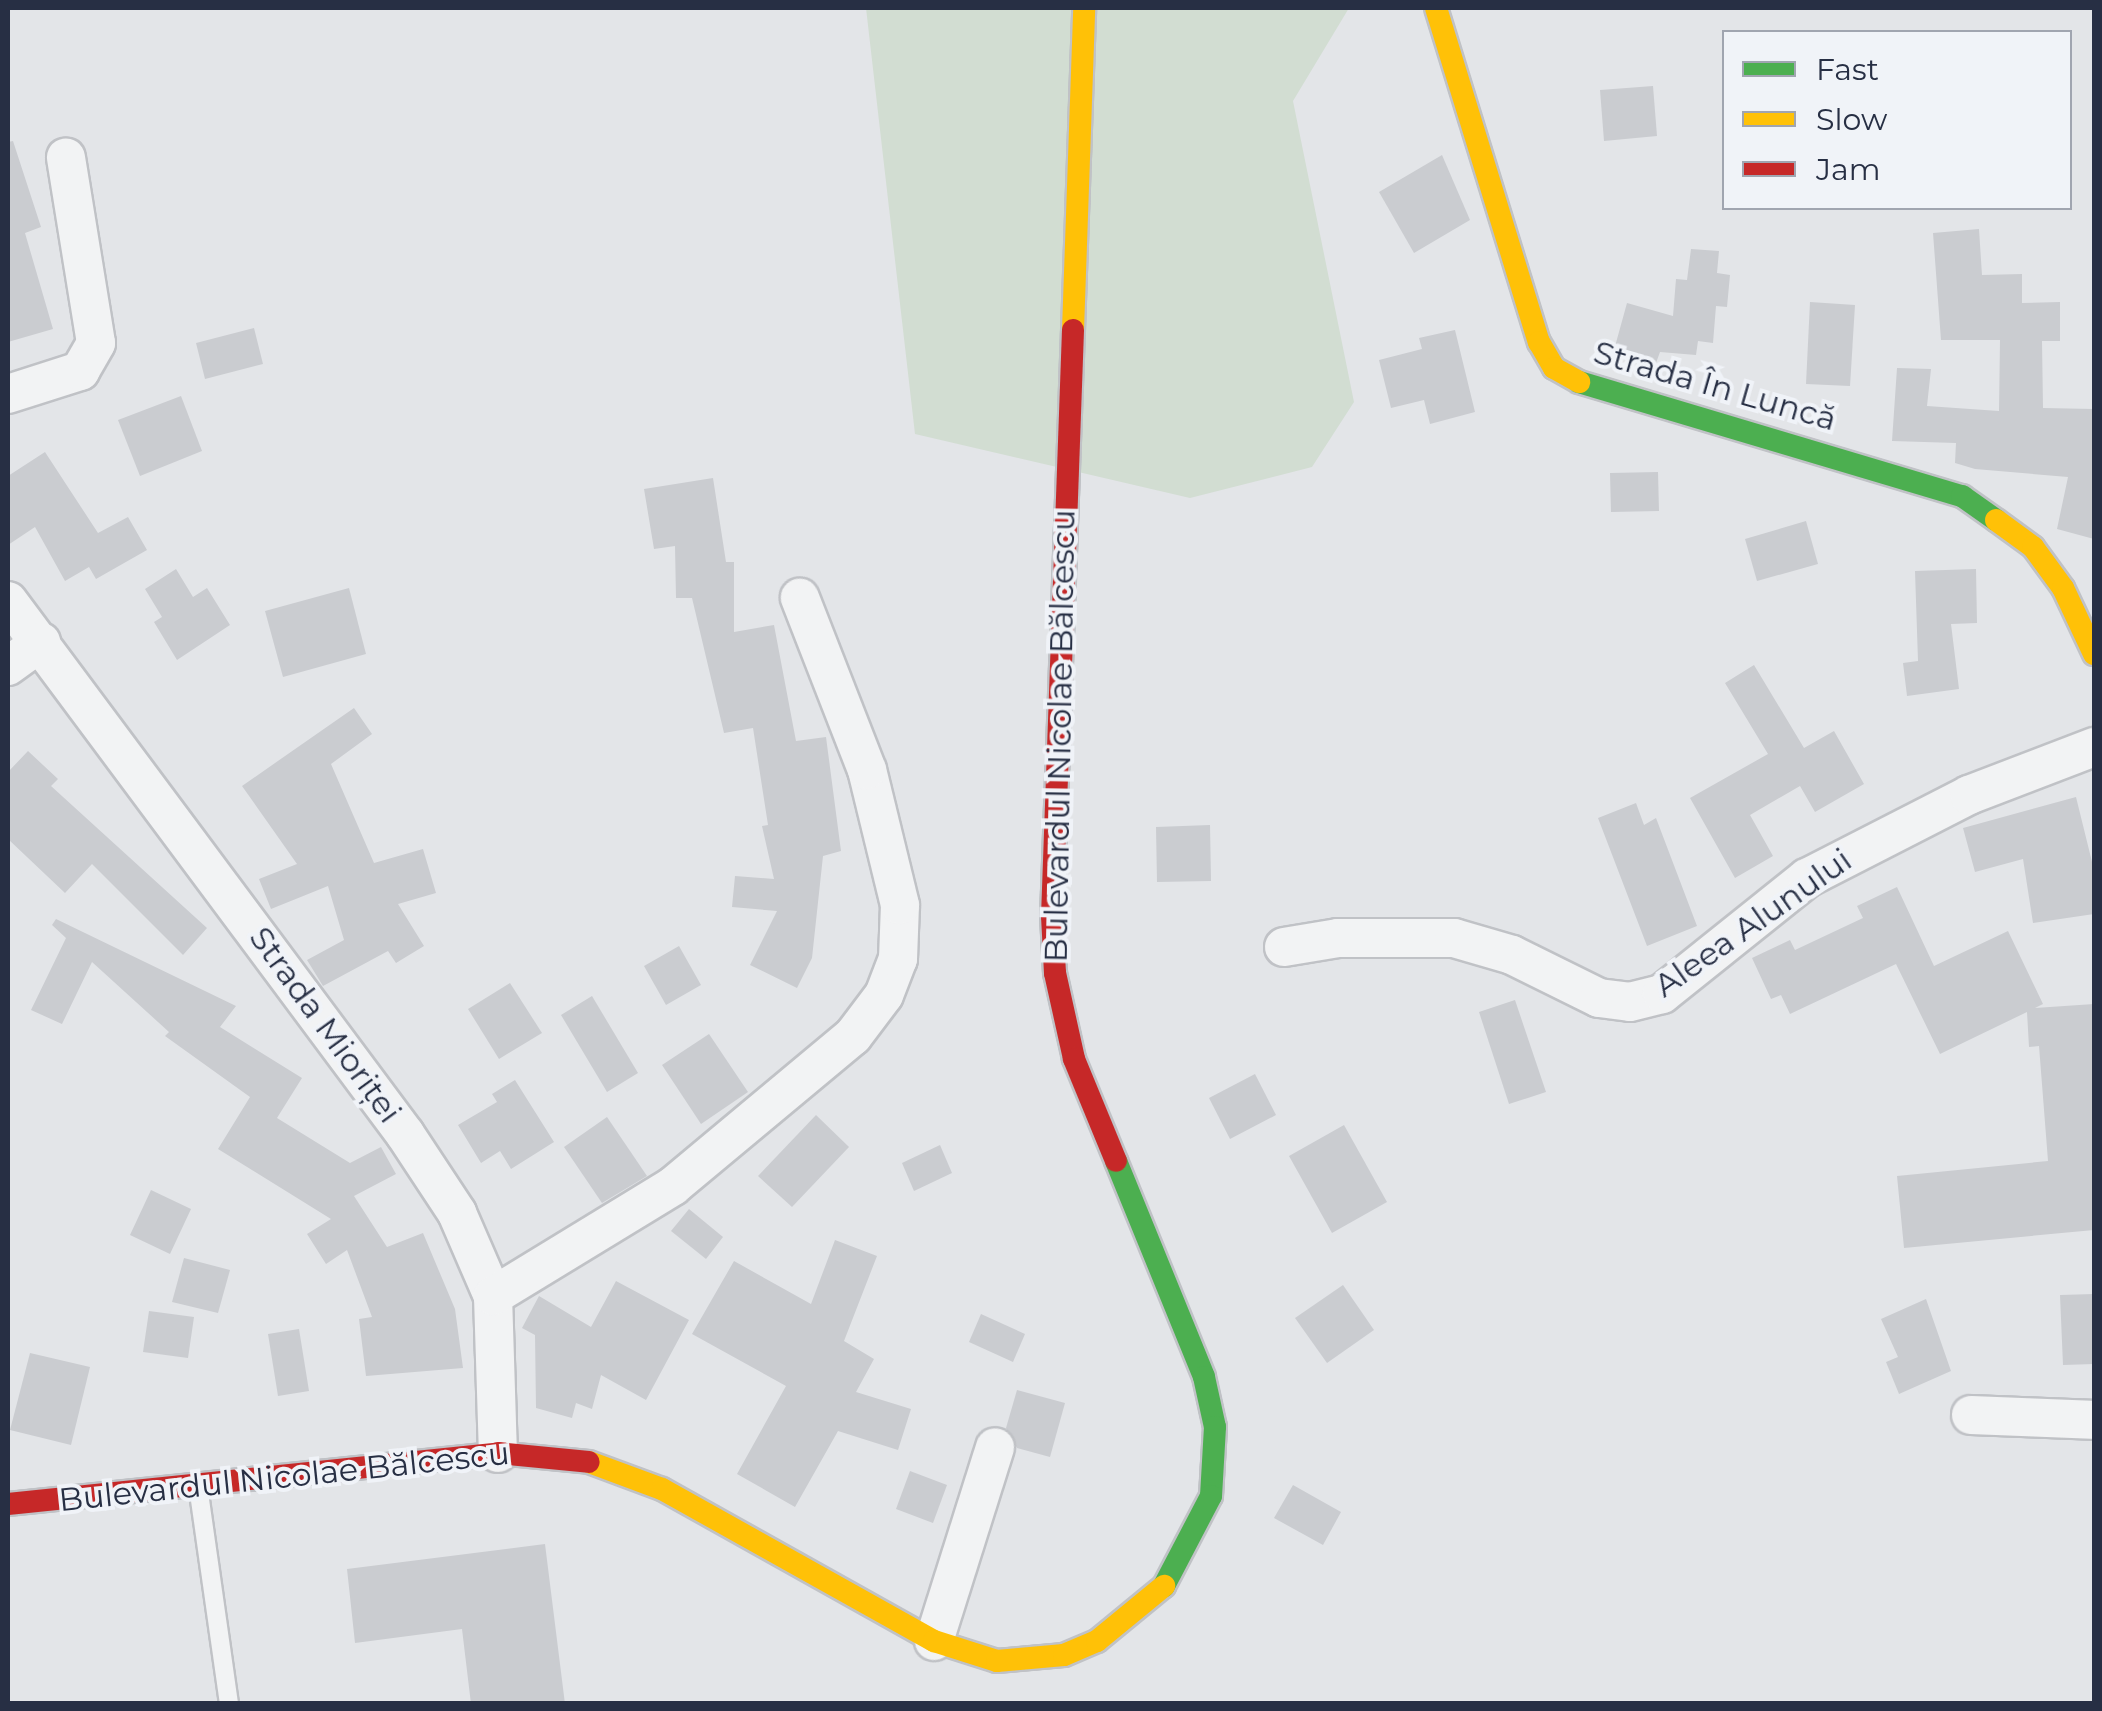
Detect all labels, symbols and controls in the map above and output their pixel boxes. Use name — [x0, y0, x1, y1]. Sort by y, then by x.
legend — [1722, 30, 2072, 210]
text: Fast — [1816, 51, 1879, 88]
text: Slow — [1816, 101, 1887, 138]
text: Jam — [1816, 151, 1881, 188]
street label: Strada În Luncă — [1589, 333, 1841, 439]
street label: Bulevardul Nicolae Bălcescu — [1037, 509, 1083, 963]
street label: Aleea Alunului — [1647, 841, 1859, 1005]
street label: Strada Mioriței — [241, 920, 409, 1130]
street label: Bulevardul Nicolae Bălcescu — [57, 1434, 511, 1520]

